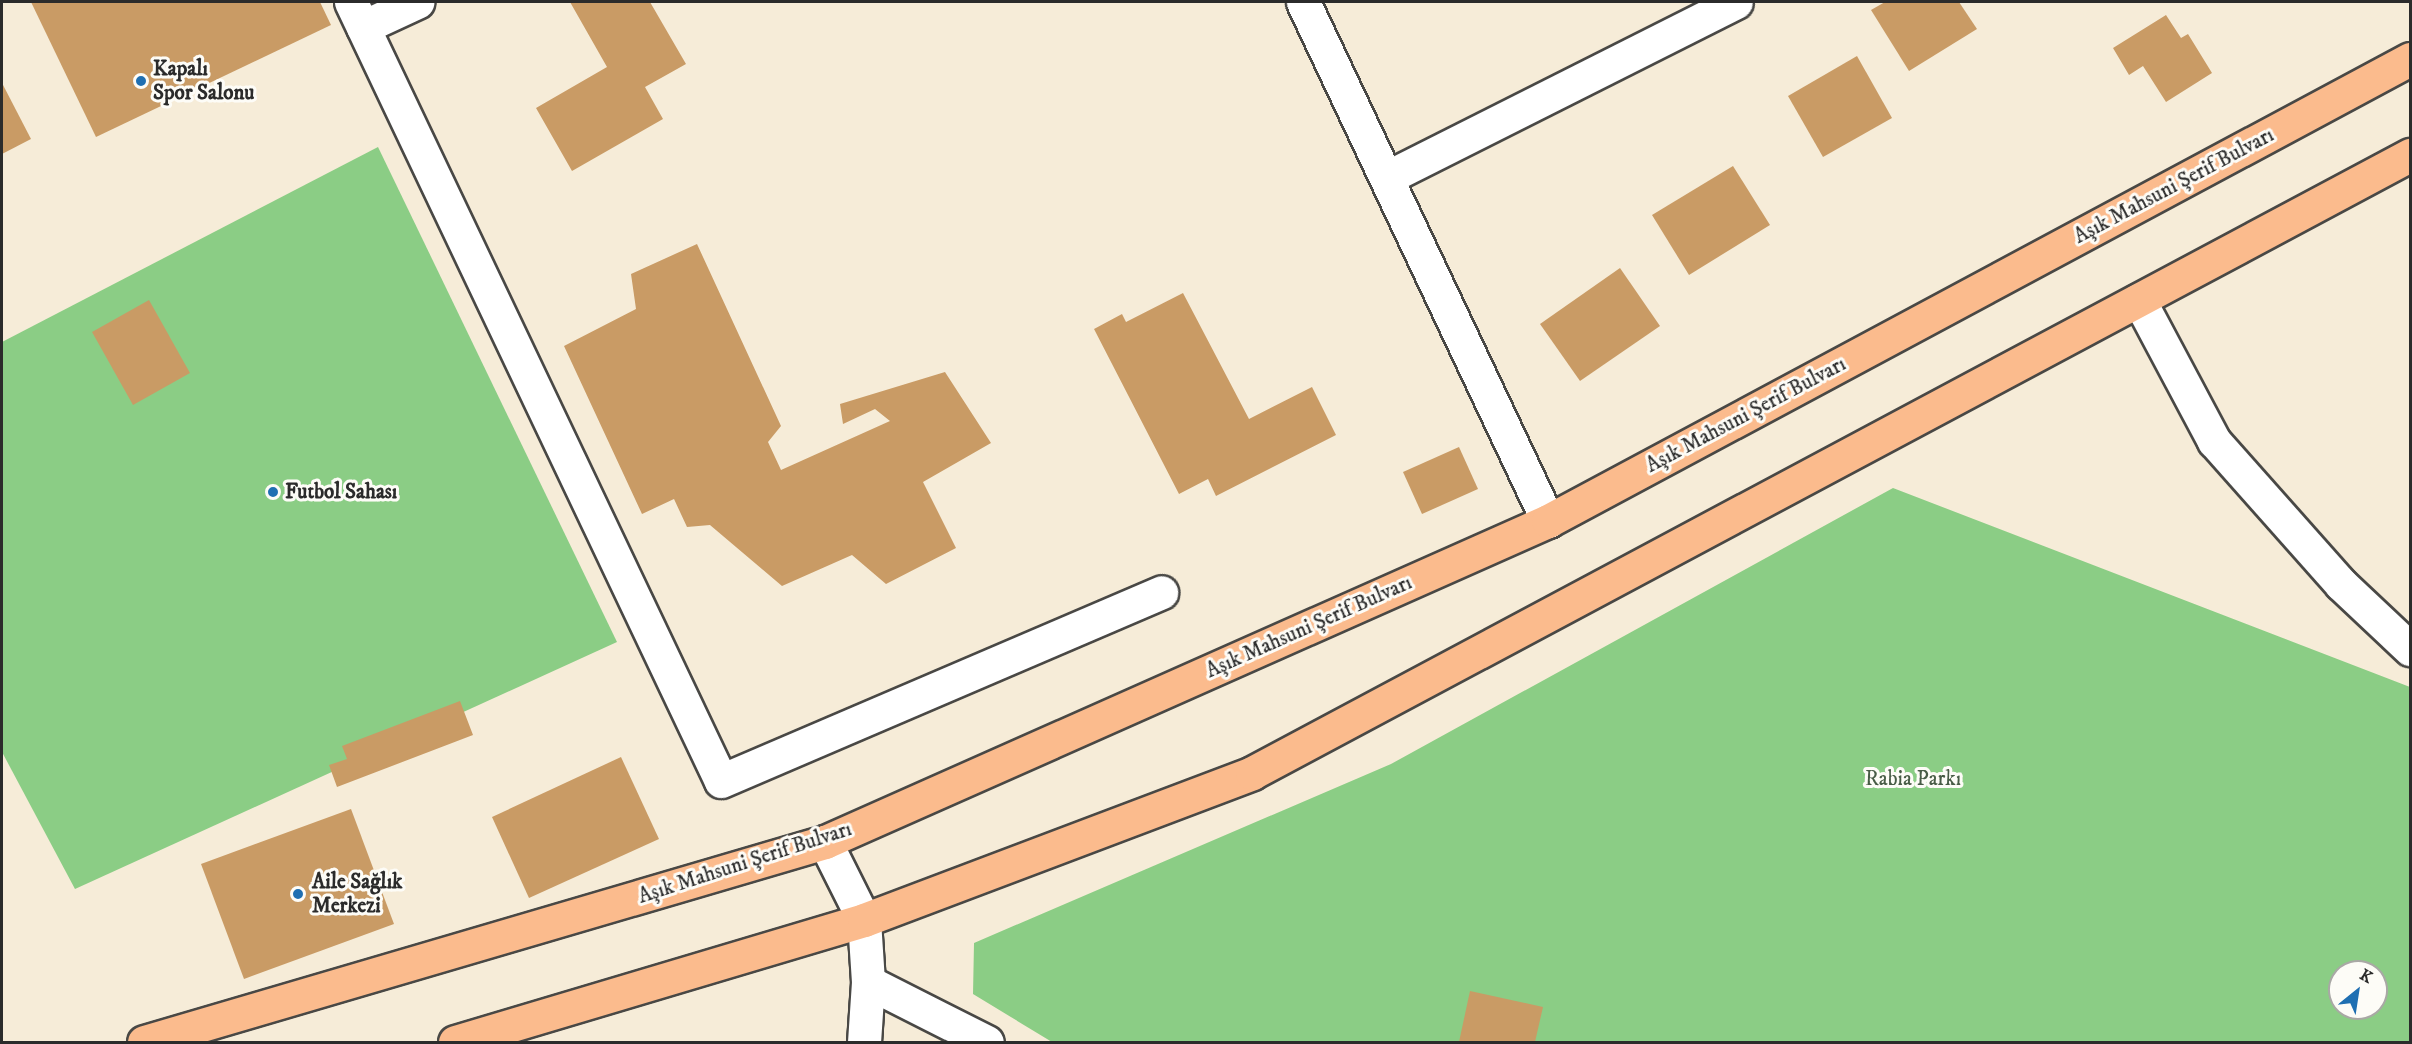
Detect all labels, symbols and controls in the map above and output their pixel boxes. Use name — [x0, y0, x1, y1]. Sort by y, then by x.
place label: Kapalı Spor Salonu — [153, 56, 254, 106]
marker: Kapalı Spor Salonu — [134, 74, 148, 88]
street label: Aşık Mahsuni Şerif Bulvarı — [2070, 123, 2278, 249]
street label: Aşık Mahsuni Şerif Bulvarı — [1642, 352, 1850, 478]
place label: Futbol Sahası — [285, 479, 397, 505]
marker: Futbol Sahası — [266, 485, 280, 499]
street label: Aşık Mahsuni Şerif Bulvarı — [1202, 570, 1416, 684]
park label: Rabia Parkı — [1865, 766, 1961, 792]
street label: Aşık Mahsuni Şerif Bulvarı — [635, 817, 855, 909]
place label: Aile Sağlık Merkezi — [312, 869, 403, 919]
marker: Aile Sağlık Merkezi — [289, 885, 307, 903]
north arrow — [2328, 960, 2388, 1020]
text: K — [2356, 965, 2376, 988]

